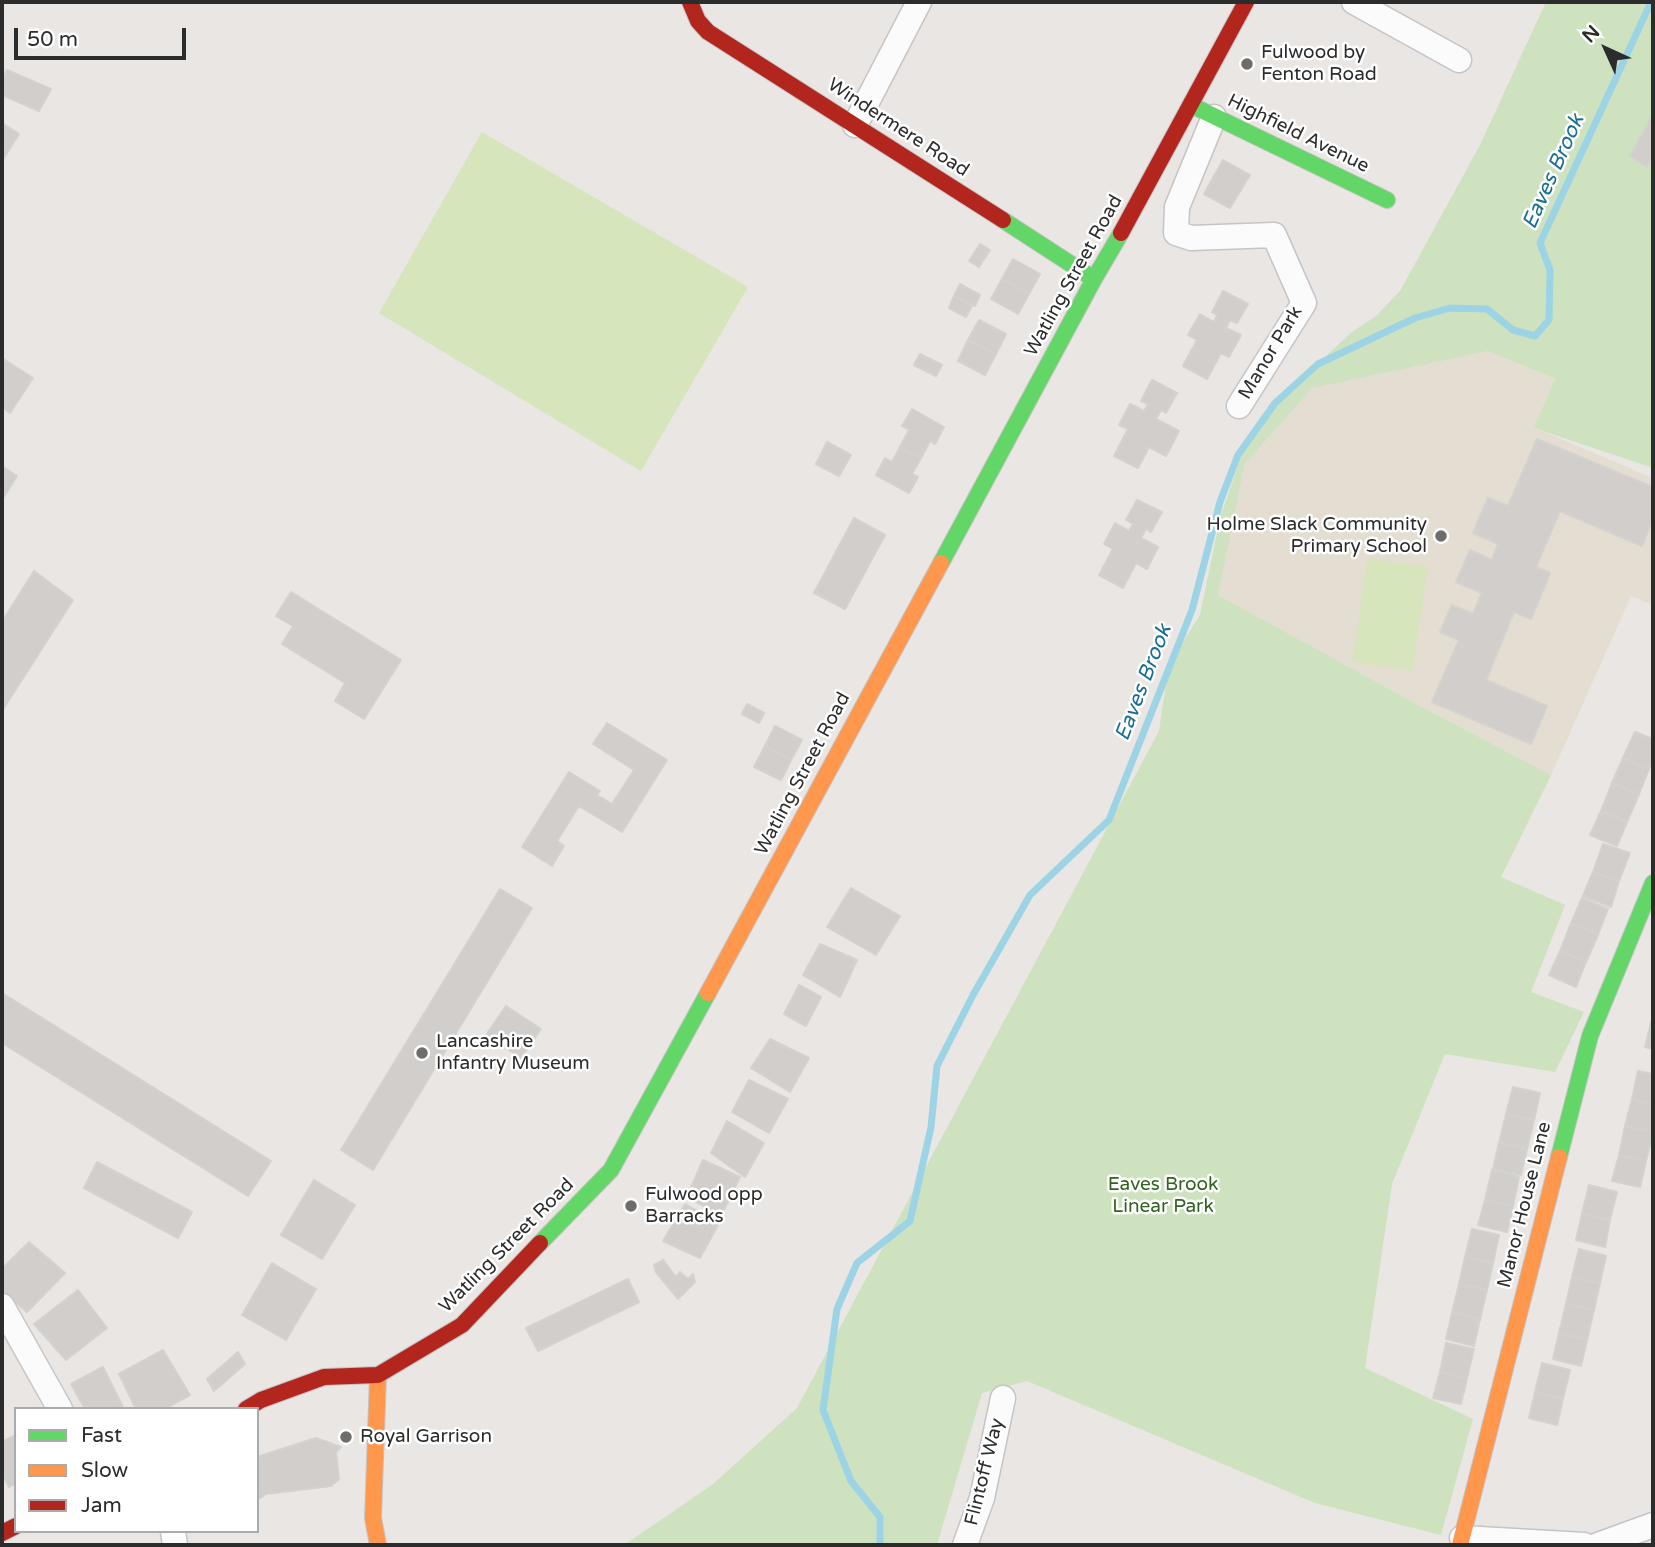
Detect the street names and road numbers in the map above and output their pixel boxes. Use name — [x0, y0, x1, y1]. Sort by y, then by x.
street label: Windermere Road — [823, 74, 973, 182]
street label: Highfield Avenue — [1223, 90, 1373, 178]
street label: Watling Street Road — [1020, 191, 1128, 361]
street label: Manor Park — [1234, 302, 1308, 404]
street label: Watling Street Road — [750, 689, 856, 859]
street label: Manor House Lane — [1493, 1120, 1557, 1290]
street label: Watling Street Road — [435, 1174, 579, 1318]
street label: Flintoff Way — [961, 1416, 1009, 1528]

